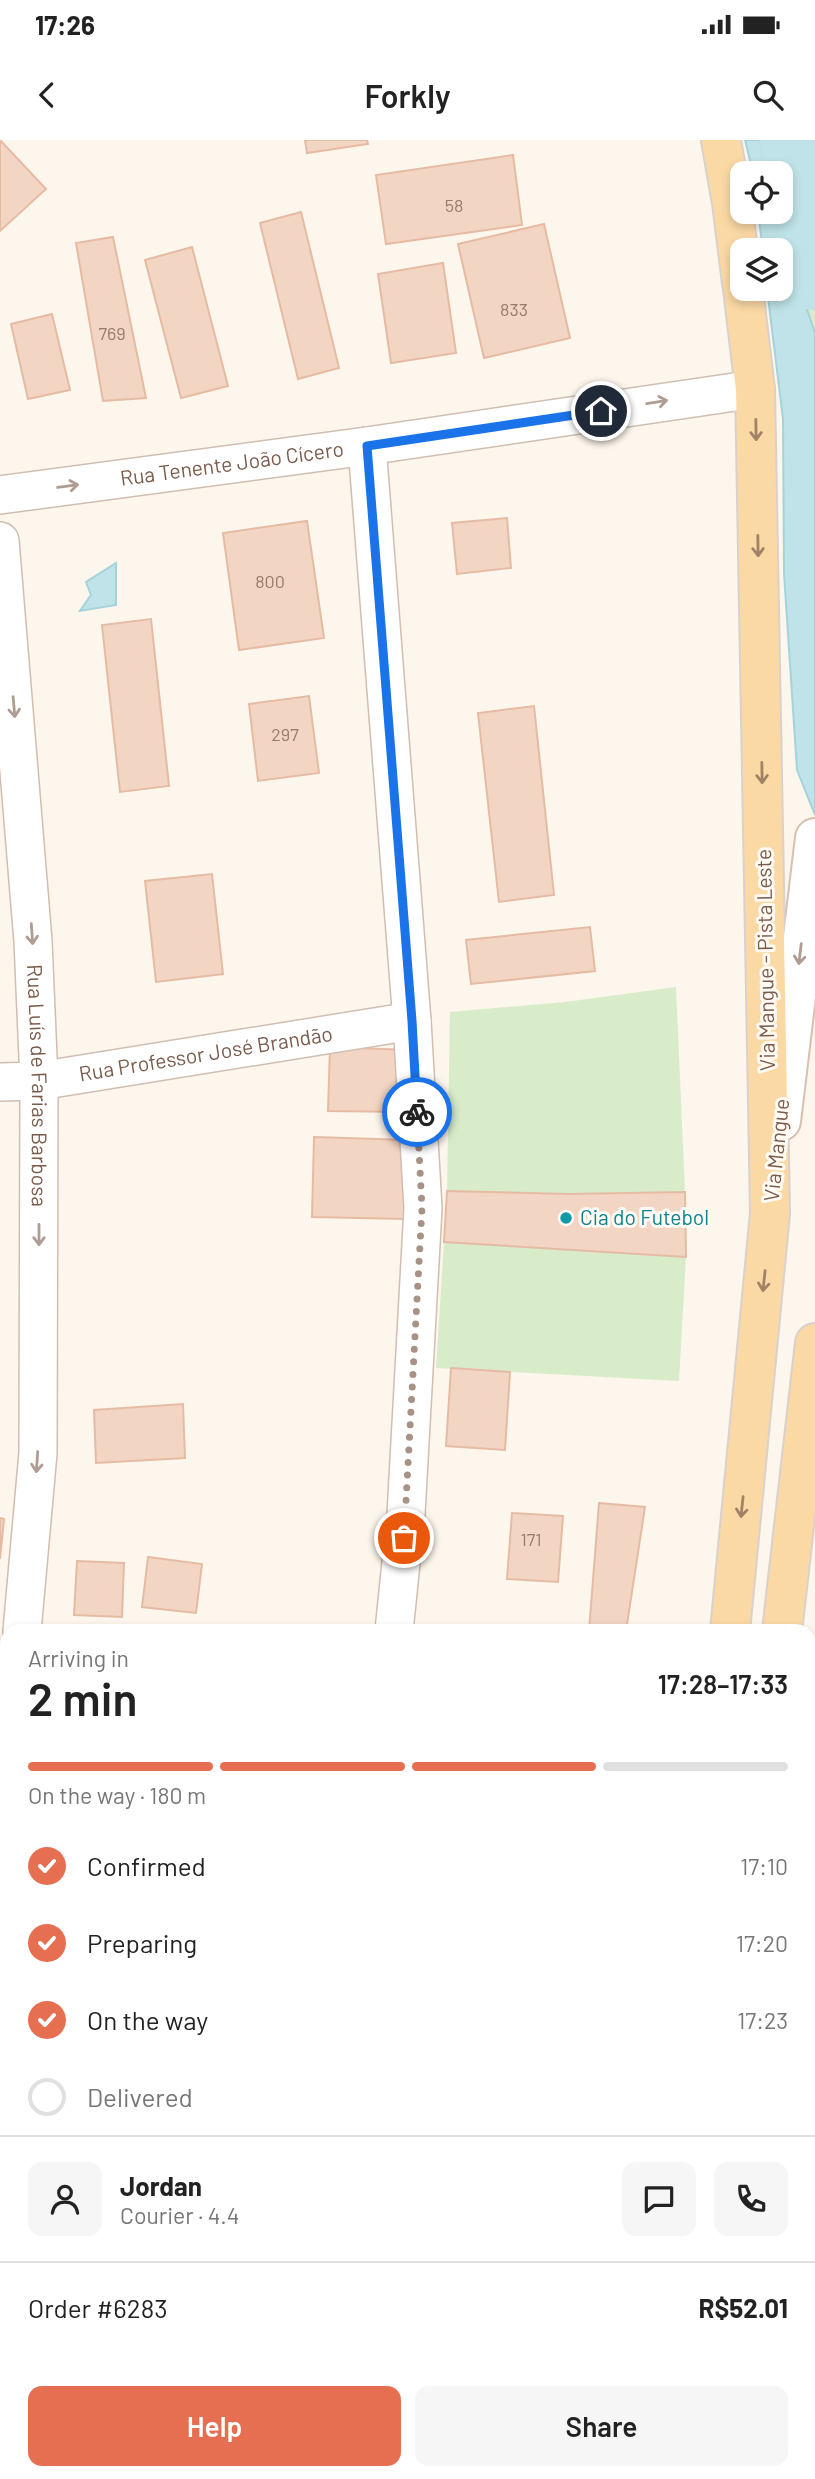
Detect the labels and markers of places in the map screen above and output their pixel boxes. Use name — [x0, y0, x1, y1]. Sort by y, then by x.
pin — [571, 381, 631, 441]
place label: Cia do Futebol — [580, 1204, 709, 1229]
marker: Cia do Futebol — [558, 1210, 574, 1226]
pin — [374, 1508, 434, 1568]

